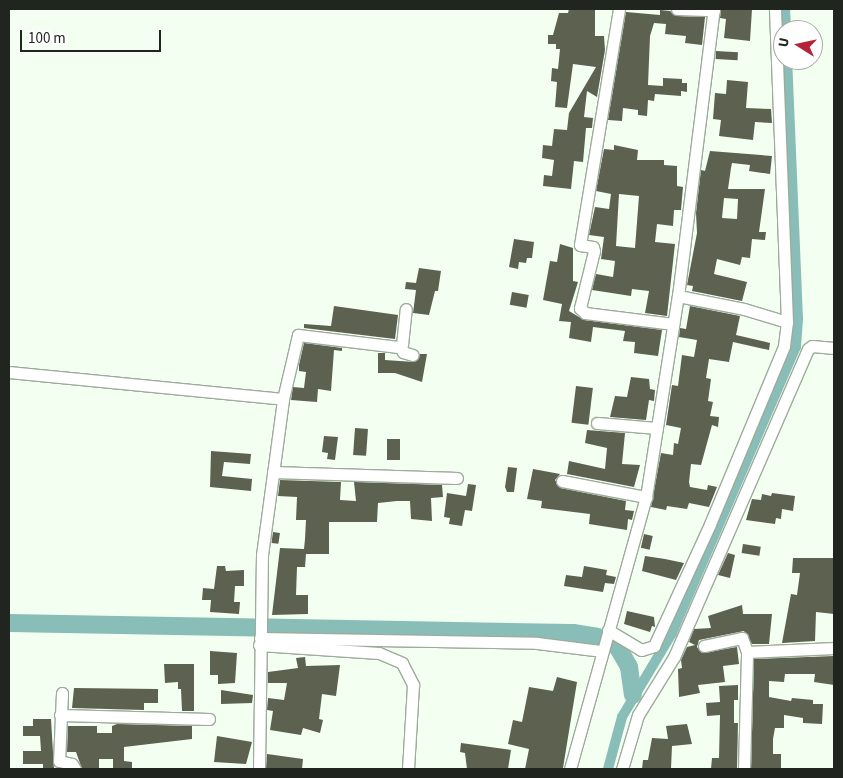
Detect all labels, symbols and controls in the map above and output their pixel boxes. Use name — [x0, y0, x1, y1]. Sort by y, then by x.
scale bar — [22, 20, 164, 52]
north arrow — [773, 20, 823, 70]
text: 100 m — [28, 28, 66, 49]
text: U — [774, 36, 795, 49]

